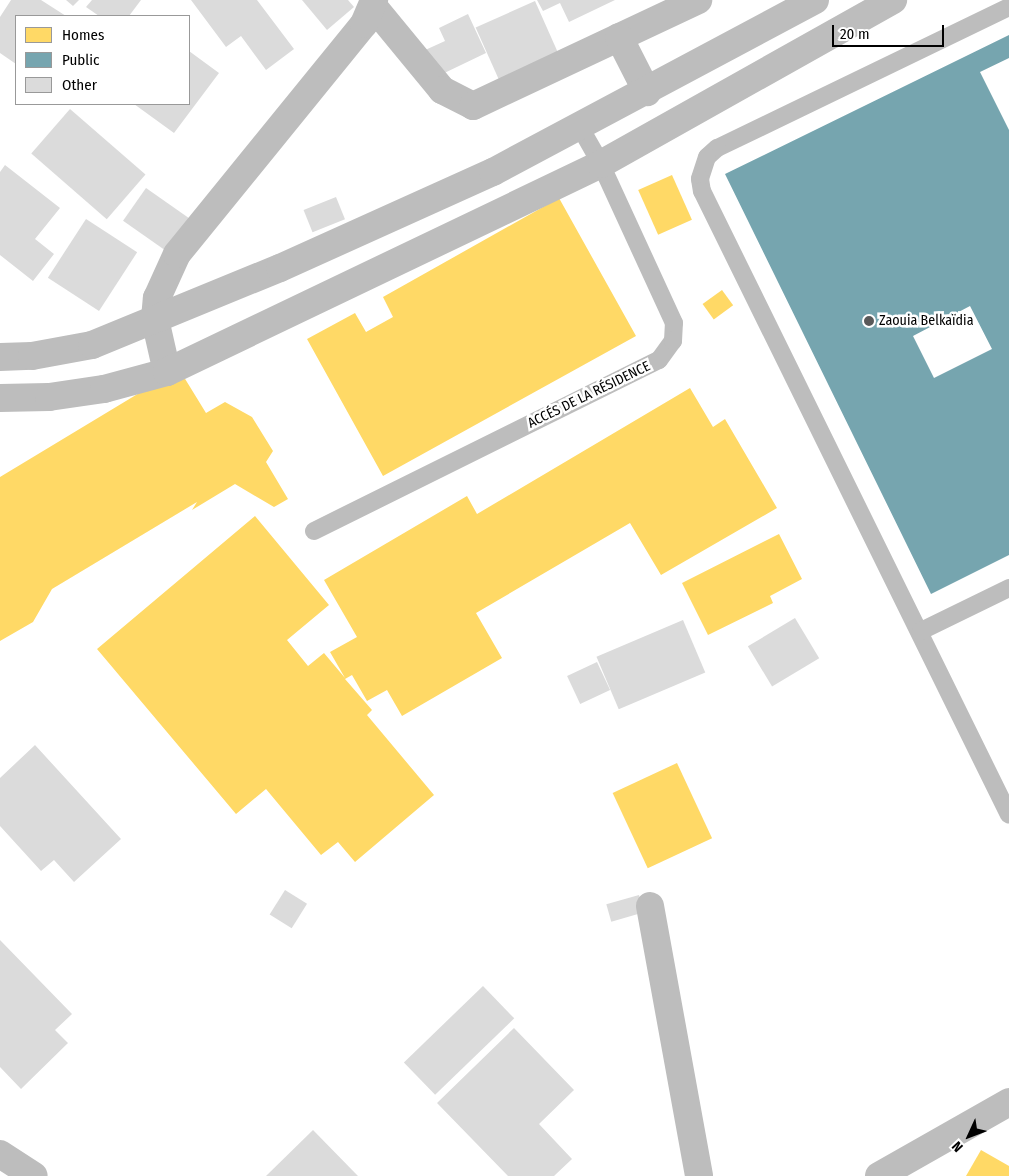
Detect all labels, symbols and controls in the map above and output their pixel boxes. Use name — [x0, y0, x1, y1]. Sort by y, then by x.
legend — [15, 15, 190, 105]
scale bar — [834, 15, 946, 47]
text: 20 m — [840, 25, 870, 43]
text: Homes — [62, 26, 104, 44]
text: Public — [62, 51, 99, 69]
text: Other — [62, 76, 97, 94]
place label: Zaouia Belkaïdia — [879, 313, 973, 329]
marker: Zaouia Belkaïdia — [863, 315, 875, 327]
street label: ACCÉS DE LA RÉSIDENCE — [525, 358, 653, 432]
north arrow — [944, 1111, 994, 1161]
text: N — [949, 1138, 967, 1155]

